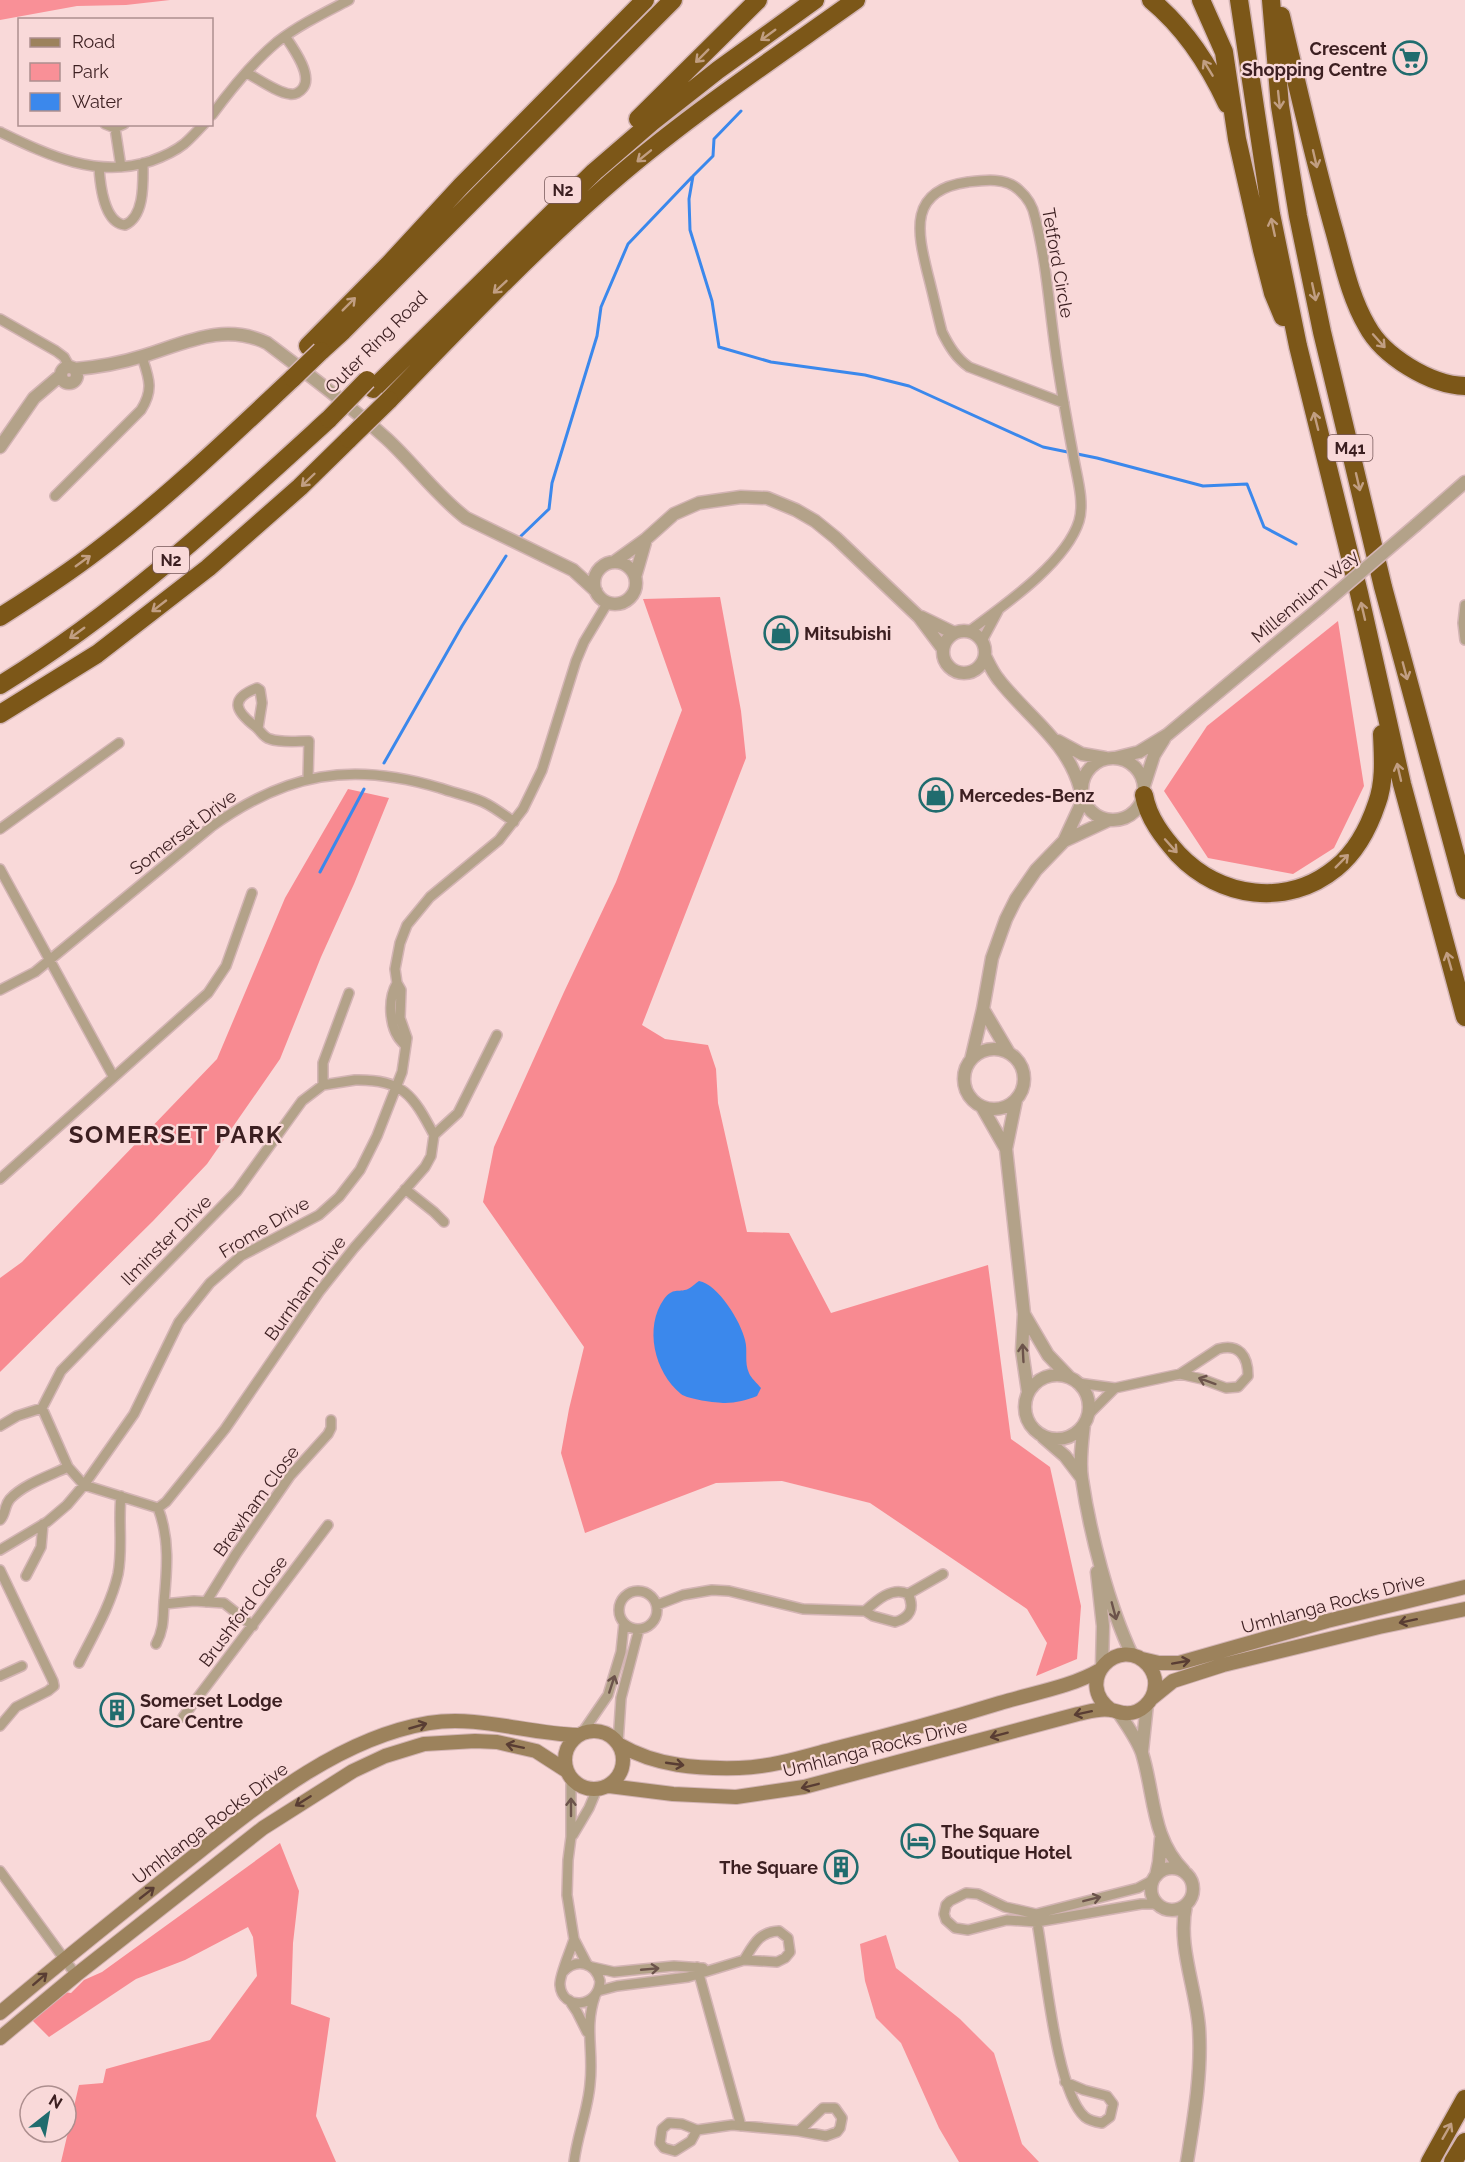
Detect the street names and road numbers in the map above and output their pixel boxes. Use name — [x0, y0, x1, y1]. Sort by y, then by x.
road number: N2 — [545, 177, 581, 203]
street label: Tetford Circle — [1038, 206, 1078, 320]
street label: Outer Ring Road — [320, 286, 432, 398]
road number: M41 — [1328, 435, 1372, 461]
street label: Millennium Way — [1247, 545, 1363, 647]
road number: N2 — [153, 547, 189, 573]
street label: Somerset Drive — [126, 785, 241, 879]
street label: Ilminster Drive — [117, 1190, 216, 1289]
street label: Frome Drive — [215, 1192, 313, 1262]
street label: Burnham Drive — [260, 1231, 350, 1344]
street label: Brewham Close — [209, 1441, 303, 1560]
street label: Brushford Close — [194, 1551, 292, 1671]
street label: Umhlanga Rocks Drive — [1239, 1568, 1427, 1638]
street label: Umhlanga Rocks Drive — [781, 1715, 970, 1781]
street label: Umhlanga Rocks Drive — [128, 1757, 292, 1888]

